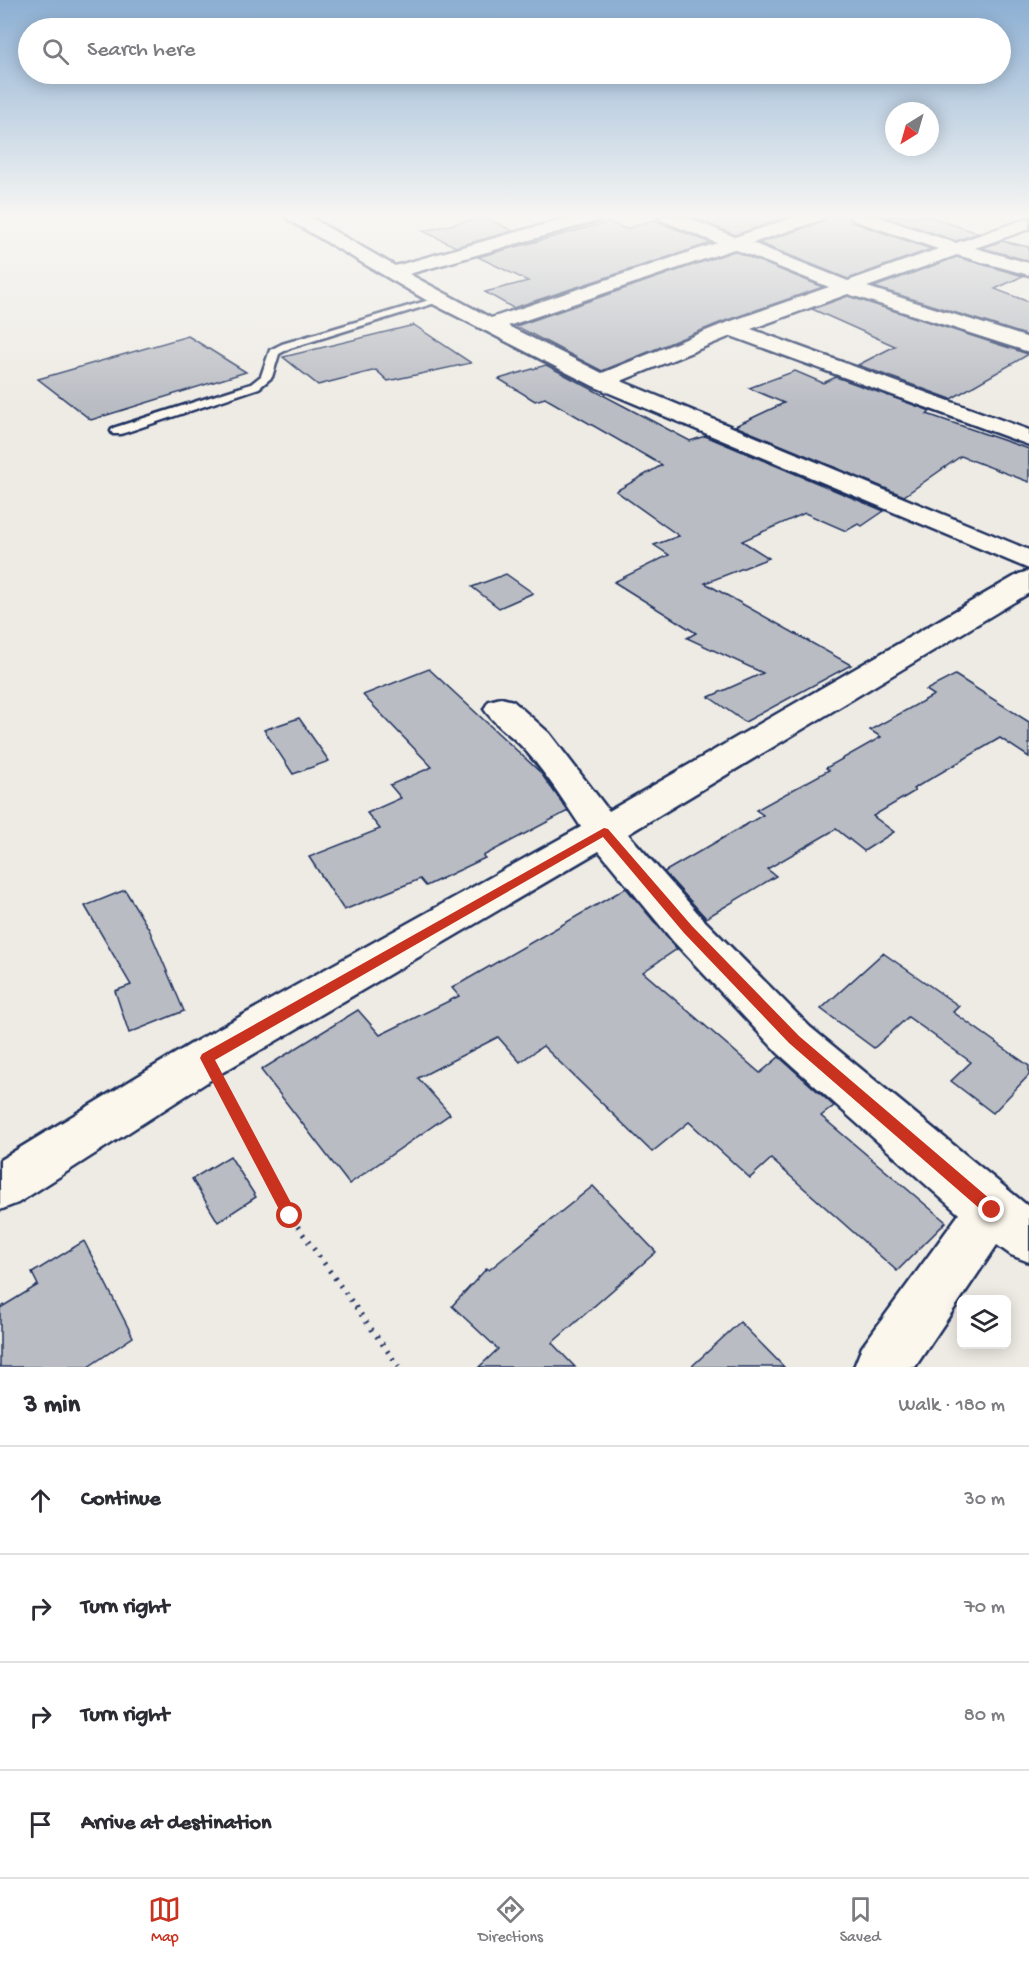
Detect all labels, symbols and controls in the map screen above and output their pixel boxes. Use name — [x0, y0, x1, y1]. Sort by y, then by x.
search box — [18, 18, 1011, 84]
icon: search — [39, 35, 72, 68]
text: Search here — [87, 38, 195, 64]
north arrow — [885, 102, 939, 156]
route end — [978, 1196, 1004, 1222]
route start — [276, 1202, 302, 1228]
map controls — [957, 1295, 1011, 1349]
button: layers — [957, 1295, 1011, 1349]
text: 3 min — [24, 1391, 80, 1422]
text: Walk · 180 m — [898, 1395, 1005, 1418]
icon: ahead — [24, 1484, 57, 1517]
text: Continue — [81, 1487, 161, 1513]
text: 30 m — [964, 1489, 1005, 1512]
icon: right — [24, 1592, 57, 1625]
text: Turn right — [81, 1595, 169, 1621]
text: 70 m — [964, 1597, 1005, 1620]
icon: right — [24, 1700, 57, 1733]
text: Turn right — [81, 1703, 169, 1729]
text: 80 m — [964, 1705, 1005, 1728]
icon: arrive — [24, 1808, 57, 1841]
text: Arrive at destination — [81, 1811, 271, 1837]
tab: Map — [148, 1893, 181, 1948]
tab: Directions — [478, 1893, 543, 1948]
tab: Saved — [840, 1893, 881, 1948]

